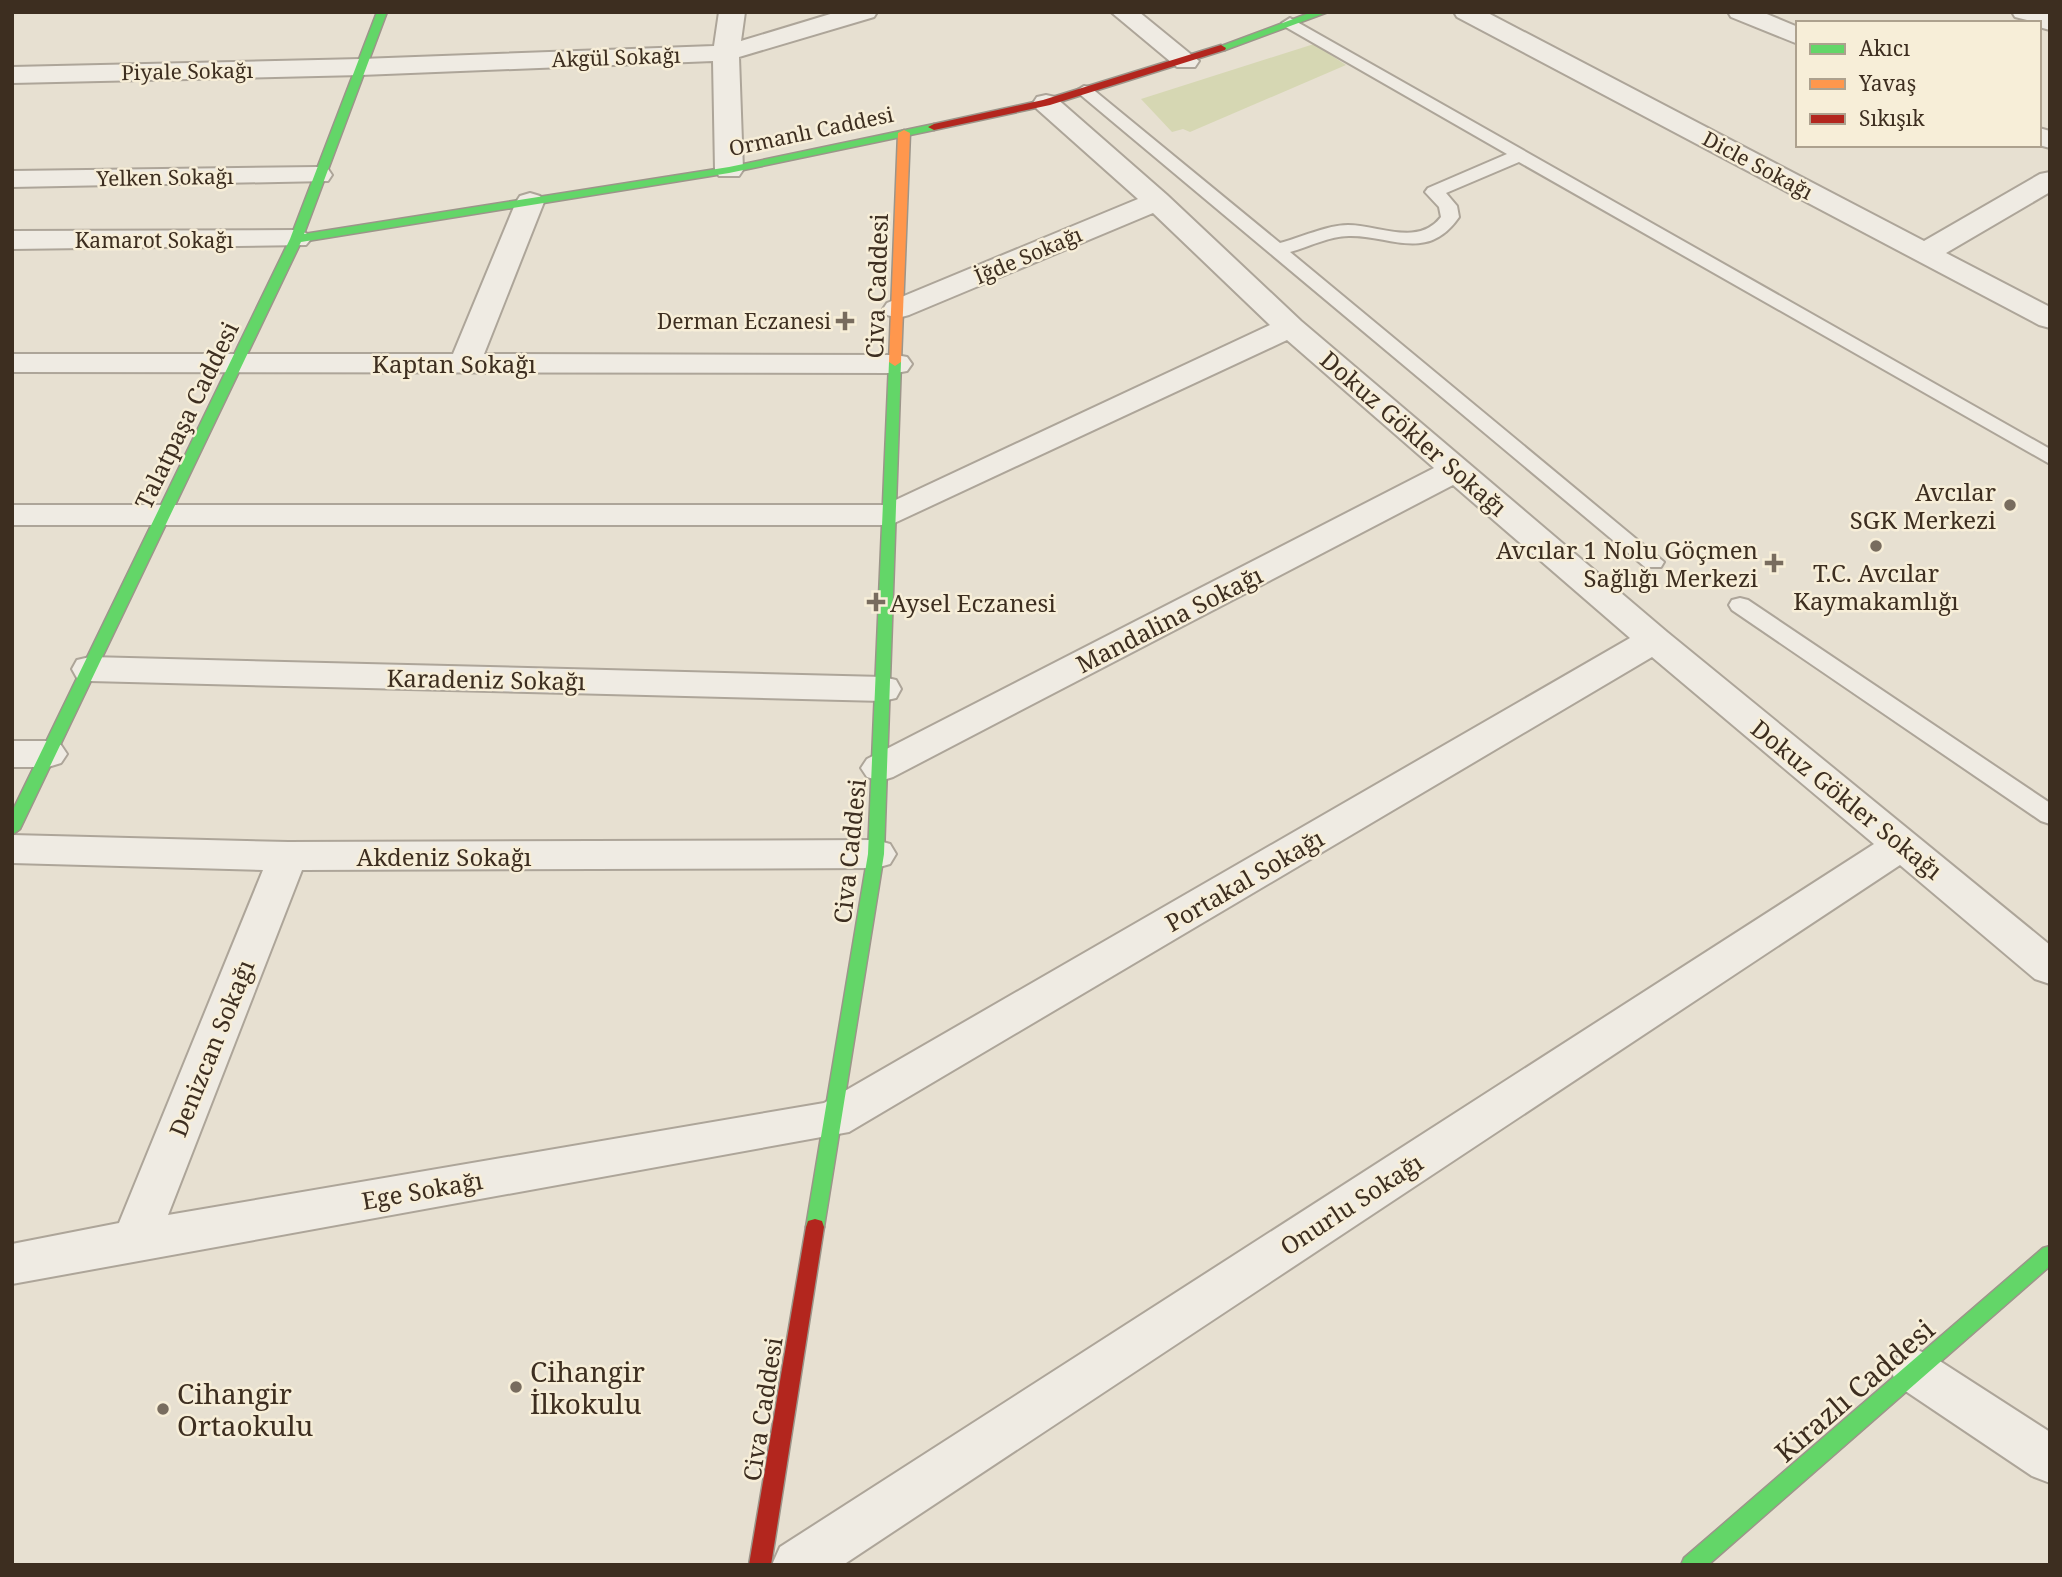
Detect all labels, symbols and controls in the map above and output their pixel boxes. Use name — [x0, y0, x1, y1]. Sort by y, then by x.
legend — [1796, 21, 2041, 147]
text: Akıcı — [1859, 34, 1910, 62]
street label: Akgül Sokağı — [551, 41, 681, 73]
street label: Piyale Sokağı — [121, 56, 253, 86]
text: Yavaş — [1858, 69, 1916, 97]
street label: Ormanlı Caddesi — [726, 100, 896, 162]
text: Sıkışık — [1859, 104, 1925, 132]
street label: Dicle Sokağı — [1698, 124, 1818, 206]
street label: Yelken Sokağı — [95, 162, 234, 192]
street label: Civa Caddesi — [857, 213, 895, 359]
street label: İğde Sokağı — [970, 220, 1086, 290]
street label: Kamarot Sokağı — [75, 226, 234, 254]
place label: Derman Eczanesi — [657, 307, 831, 335]
marker: Derman Eczanesi — [837, 313, 853, 329]
street label: Talatpaşa Caddesi — [126, 315, 246, 514]
street label: Dokuz Gökler Sokağı — [1314, 343, 1514, 523]
street label: Kaptan Sokağı — [372, 347, 536, 380]
place label: Avcılar SGK Merkezi — [1850, 475, 1996, 536]
marker: Avcılar SGK Merkezi — [2002, 497, 2018, 513]
place label: Avcılar 1 Nolu Göçmen Sağlığı Merkezi — [1496, 533, 1758, 594]
marker: T.C. Avcılar Kaymakamlığı — [1868, 538, 1884, 554]
marker: Avcılar 1 Nolu Göçmen Sağlığı Merkezi — [1764, 553, 1784, 573]
place label: T.C. Avcılar Kaymakamlığı — [1793, 556, 1959, 617]
street label: Mandalina Sokağı — [1070, 558, 1268, 680]
place label: Aysel Eczanesi — [890, 586, 1056, 619]
marker: Aysel Eczanesi — [868, 594, 884, 610]
street label: Karadeniz Sokağı — [386, 661, 586, 697]
street label: Dokuz Gökler Sokağı — [1745, 712, 1950, 887]
street label: Civa Caddesi — [825, 777, 873, 925]
street label: Portakal Sokağı — [1159, 821, 1330, 939]
street label: Akdeniz Sokağı — [357, 840, 532, 873]
street label: Denizcan Sokağı — [161, 954, 262, 1141]
street label: Onurlu Sokağı — [1273, 1145, 1429, 1262]
street label: Ege Sokağı — [359, 1163, 485, 1217]
street label: Kirazlı Caddesi — [1766, 1310, 1942, 1470]
street label: Civa Caddesi — [734, 1334, 790, 1483]
place label: Cihangir İlkokulu — [530, 1352, 645, 1422]
place label: Cihangir Ortaokulu — [177, 1374, 314, 1444]
marker: Cihangir İlkokulu — [508, 1379, 524, 1395]
marker: Cihangir Ortaokulu — [155, 1401, 171, 1417]

